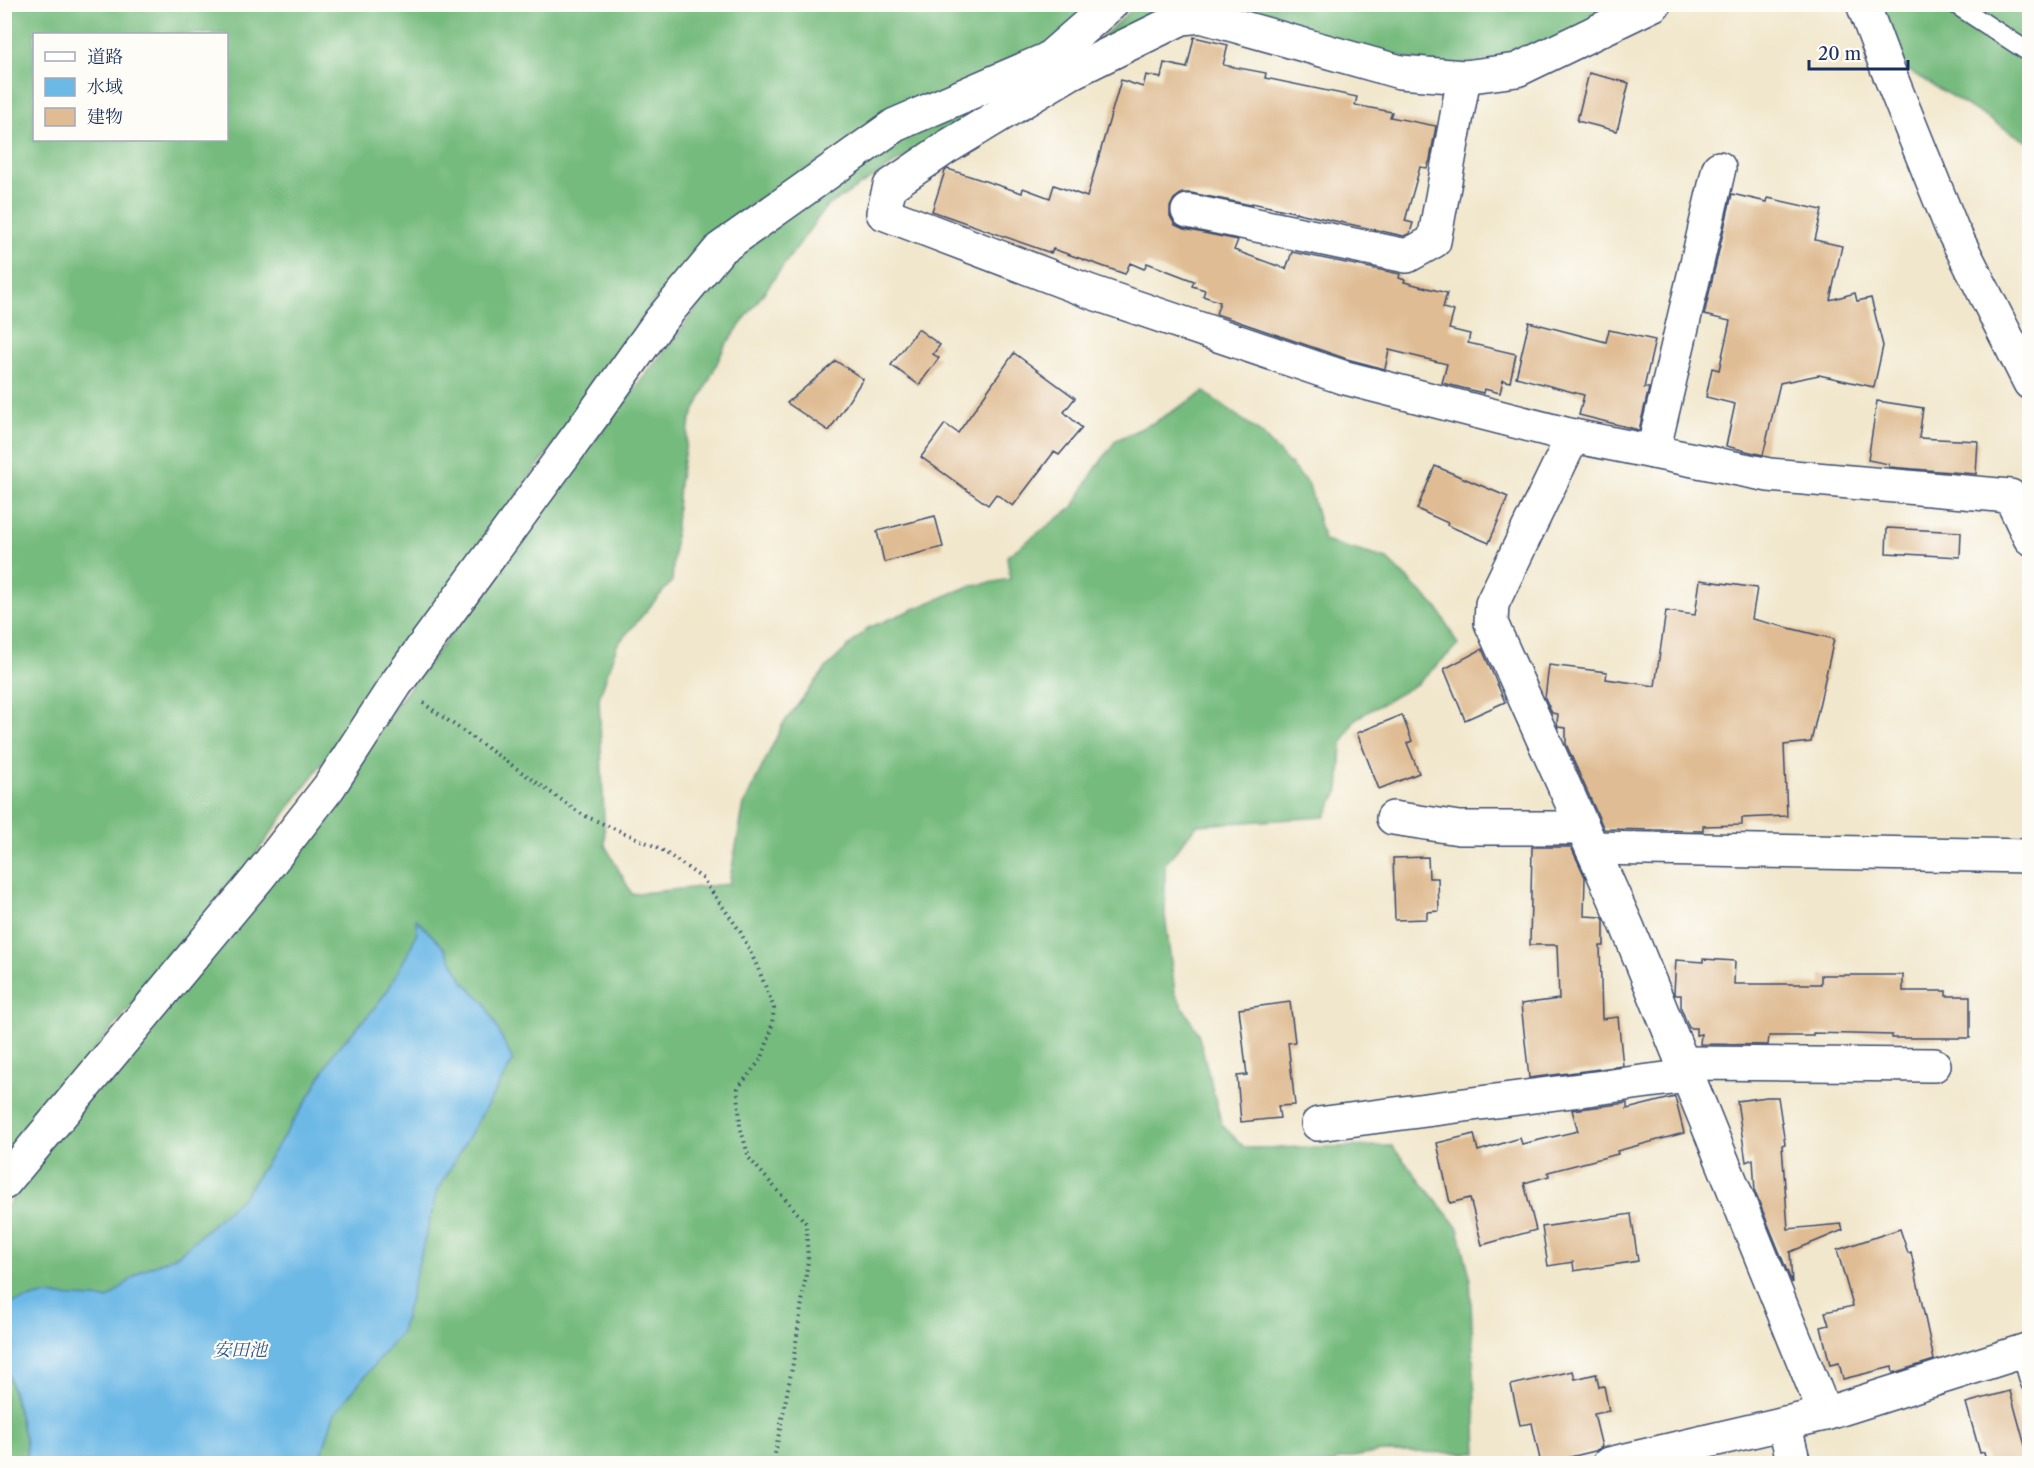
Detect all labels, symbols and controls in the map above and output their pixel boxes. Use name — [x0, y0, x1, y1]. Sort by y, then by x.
legend — [33, 33, 228, 141]
scale bar — [1809, 33, 1908, 71]
text: 20 m — [1818, 43, 1862, 65]
text: 道路 — [87, 46, 123, 68]
text: 水域 — [87, 76, 123, 98]
text: 建物 — [87, 106, 123, 128]
water label: 安田池 — [213, 1339, 269, 1361]

